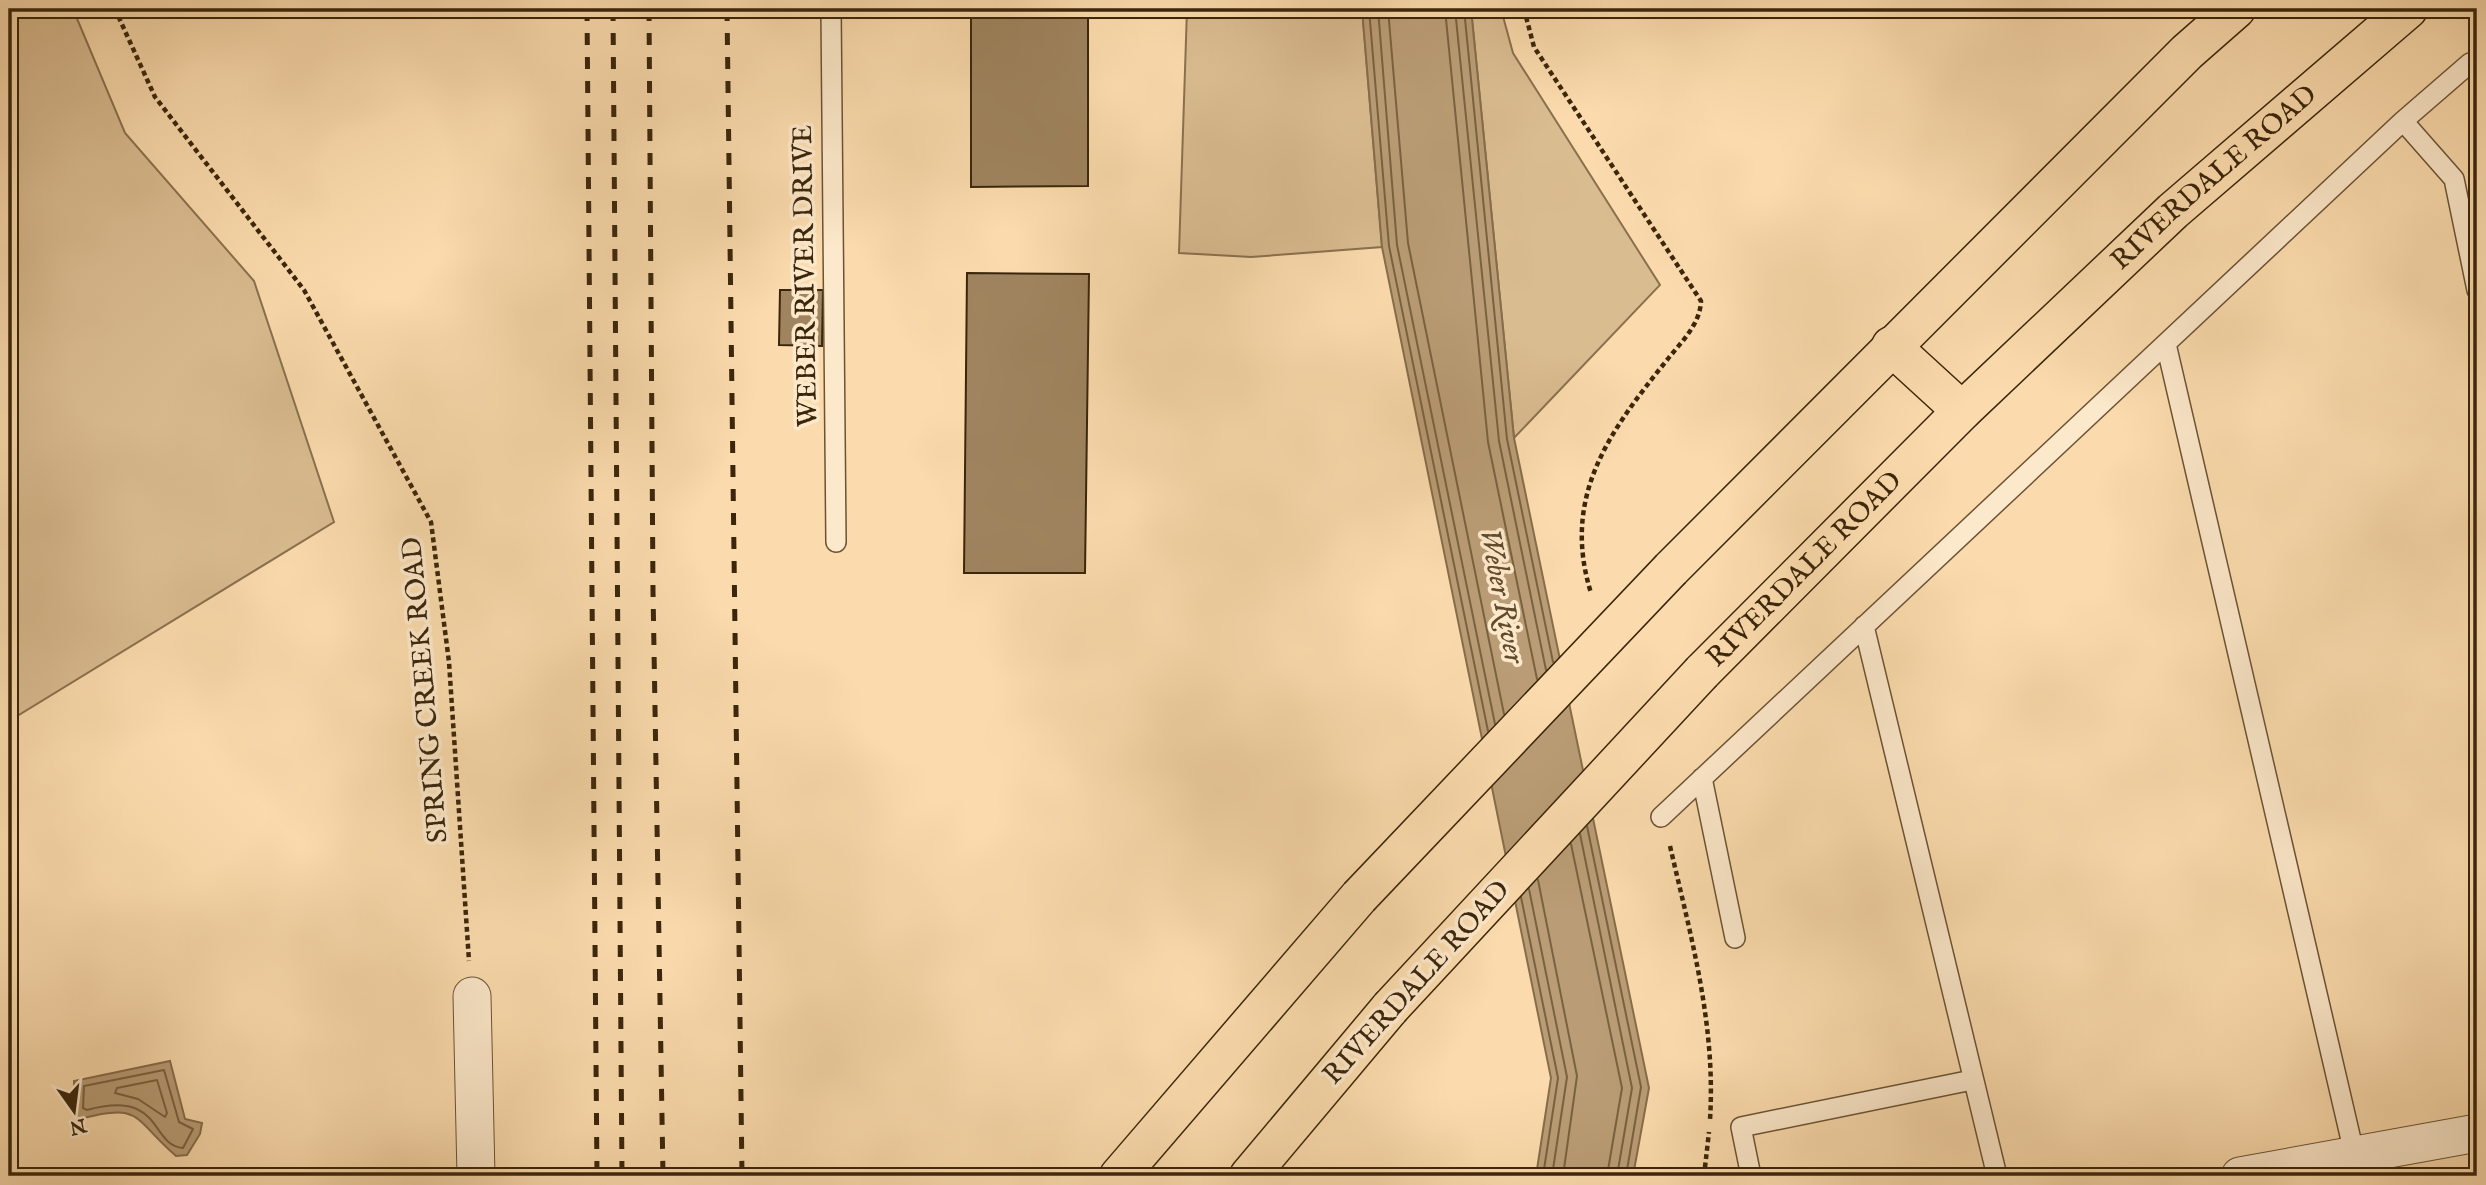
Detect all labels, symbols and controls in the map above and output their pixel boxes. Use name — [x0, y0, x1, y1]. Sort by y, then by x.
street label: RIVERDALE ROAD — [2104, 77, 2324, 278]
street label: WEBER RIVER DRIVE — [786, 124, 826, 428]
street label: RIVERDALE ROAD — [1699, 464, 1910, 675]
water label: Weber River — [1469, 525, 1533, 668]
street label: SPRING CREEK ROAD — [395, 536, 457, 844]
street label: RIVERDALE ROAD — [1316, 874, 1518, 1092]
north arrow — [38, 1076, 108, 1146]
text: N — [66, 1112, 89, 1139]

